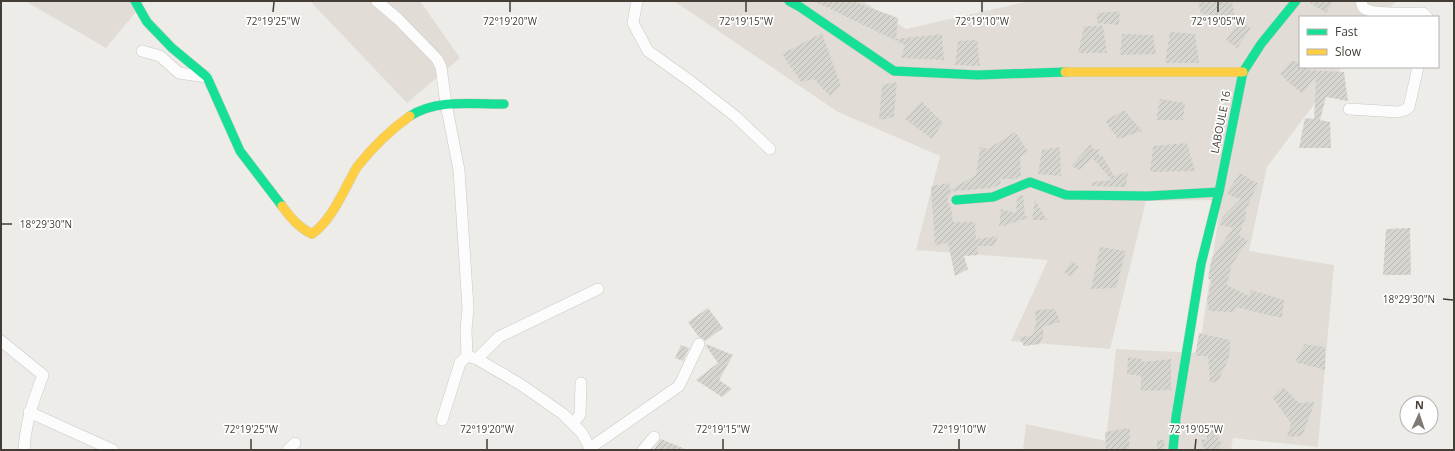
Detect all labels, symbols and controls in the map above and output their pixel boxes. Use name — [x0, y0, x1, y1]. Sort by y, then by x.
text: 72°19'25"W — [246, 14, 301, 28]
text: 72°19'20"W — [483, 14, 538, 28]
text: 72°19'15"W — [719, 14, 774, 28]
text: 72°19'10"W — [955, 14, 1010, 28]
text: 72°19'05"W — [1191, 14, 1246, 28]
legend — [1299, 16, 1439, 68]
text: Fast — [1335, 23, 1358, 40]
text: Slow — [1335, 43, 1362, 60]
street label: LABOULE 16 — [1207, 89, 1233, 155]
text: 18°29'30"N — [20, 217, 72, 231]
text: 18°29'30"N — [1383, 292, 1435, 306]
north arrow — [1399, 395, 1439, 435]
text: N — [1415, 397, 1424, 412]
text: 72°19'25"W — [224, 422, 279, 436]
text: 72°19'20"W — [460, 422, 515, 436]
text: 72°19'15"W — [696, 422, 751, 436]
text: 72°19'10"W — [932, 422, 987, 436]
text: 72°19'05"W — [1169, 422, 1224, 436]

